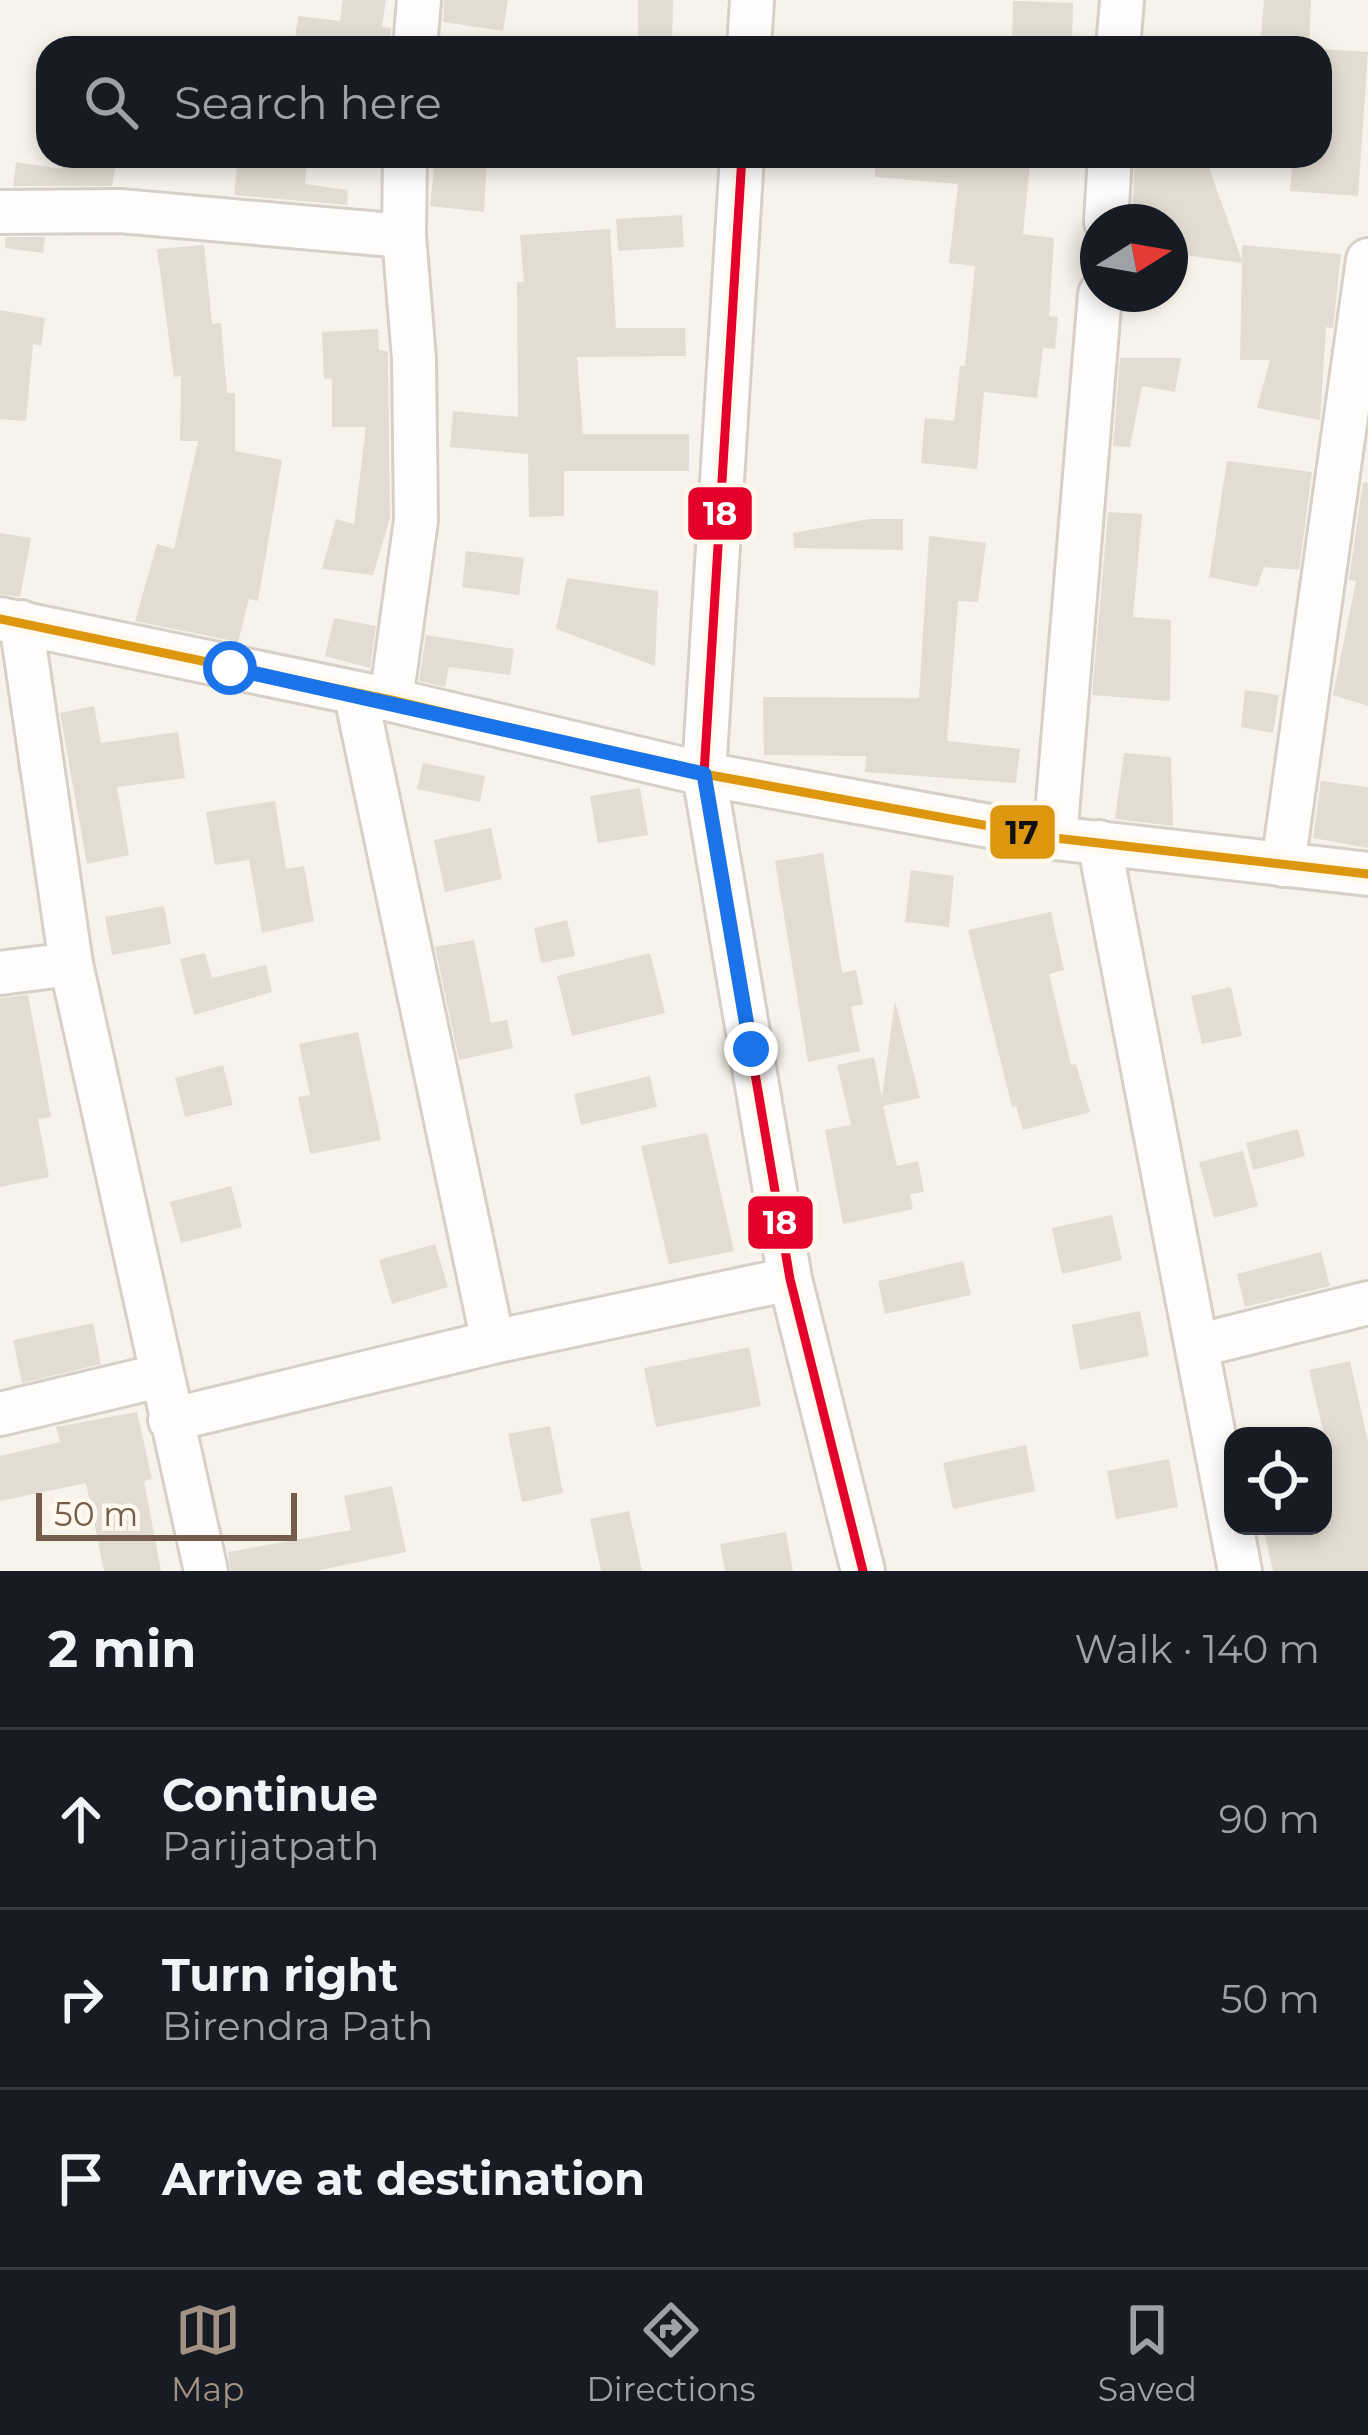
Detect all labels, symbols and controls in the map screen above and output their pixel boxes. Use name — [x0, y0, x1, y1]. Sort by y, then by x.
search box — [36, 36, 1332, 168]
icon: search — [78, 69, 144, 135]
text: Search here — [174, 75, 442, 130]
north arrow — [1080, 204, 1188, 312]
line badge: 18 — [686, 485, 754, 542]
text: 18 — [703, 493, 737, 533]
route start — [203, 641, 257, 695]
line badge: 17 — [988, 803, 1057, 861]
text: 17 — [1005, 812, 1039, 852]
route end — [724, 1022, 778, 1076]
line badge: 18 — [746, 1194, 815, 1251]
text: 18 — [763, 1202, 797, 1242]
map controls — [1224, 1427, 1332, 1535]
button: locate — [1224, 1427, 1332, 1535]
scale bar — [36, 1487, 297, 1540]
text: 50 m — [54, 1494, 138, 1534]
text: 2 min — [48, 1618, 197, 1680]
text: Walk · 140 m — [1074, 1625, 1320, 1673]
text: Continue — [162, 1767, 378, 1822]
icon: ahead — [48, 1786, 114, 1852]
text: 90 m — [1219, 1795, 1320, 1843]
text: Parijatpath — [162, 1822, 379, 1870]
text: Turn right — [162, 1947, 398, 2002]
icon: right — [48, 1966, 114, 2032]
text: 50 m — [1221, 1975, 1320, 2023]
text: Birendra Path — [162, 2002, 433, 2050]
icon: arrive — [48, 2146, 114, 2212]
text: Arrive at destination — [162, 2151, 645, 2206]
tab: Map — [171, 2297, 244, 2409]
tab: Directions — [587, 2297, 756, 2409]
tab: Saved — [1098, 2297, 1197, 2409]

